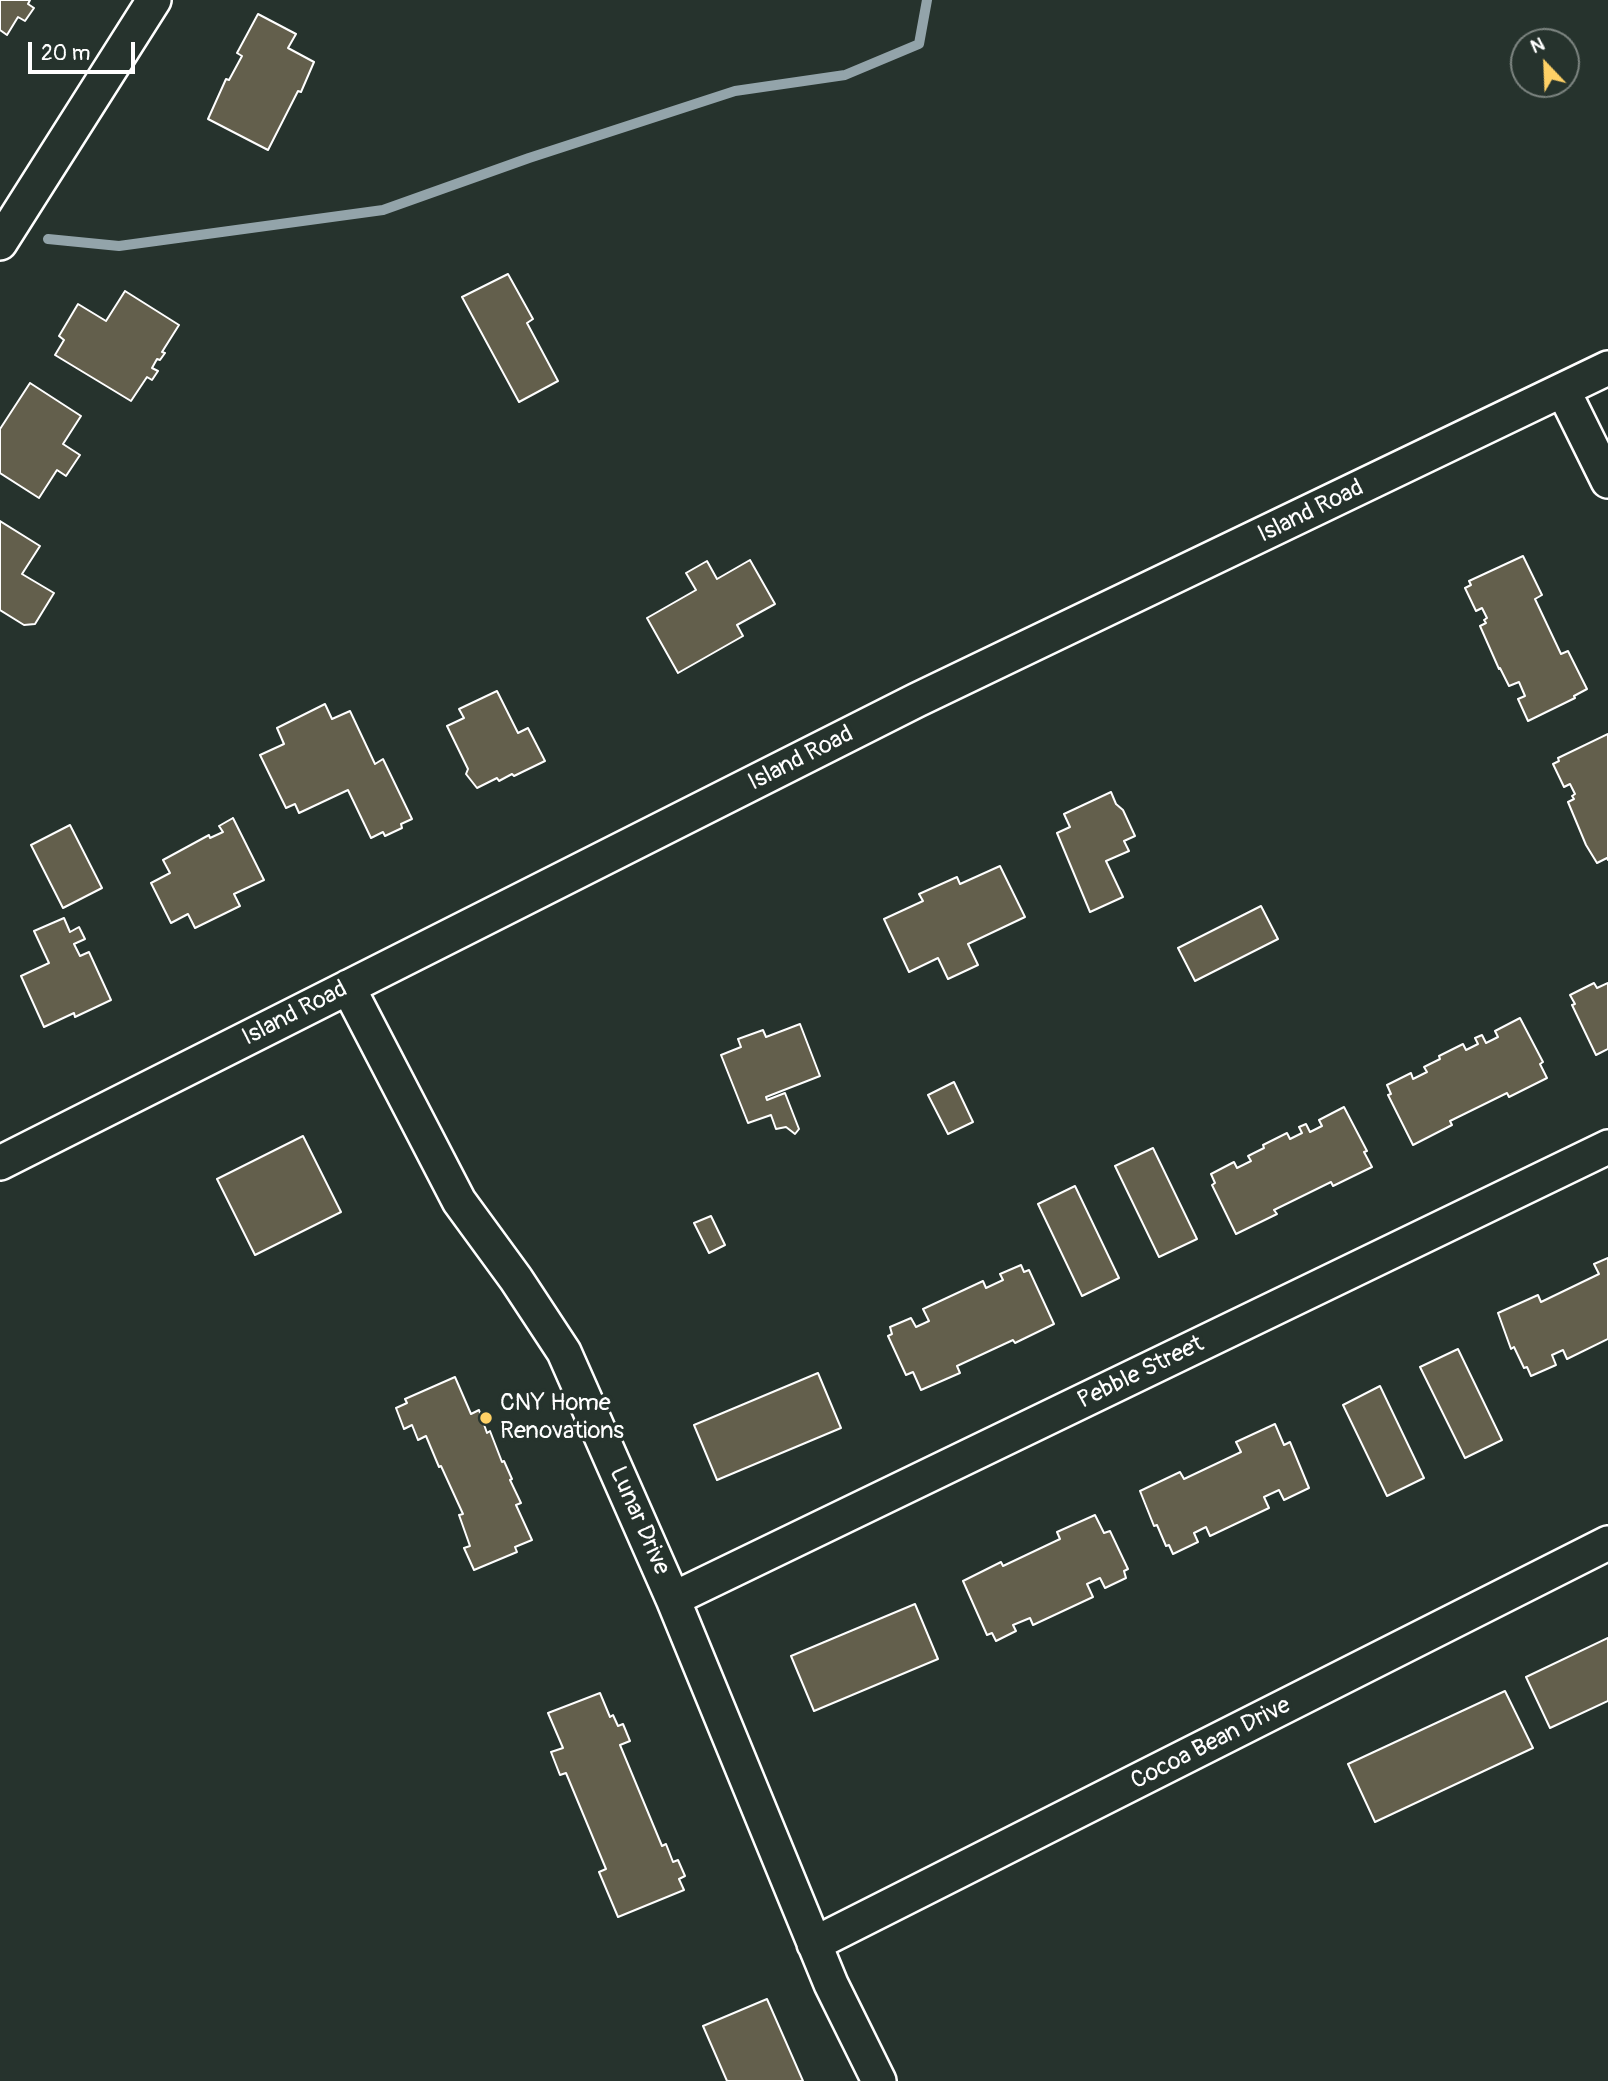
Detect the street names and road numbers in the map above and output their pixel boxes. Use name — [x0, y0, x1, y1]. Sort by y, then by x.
street label: Island Road — [1253, 474, 1369, 550]
street label: Island Road — [744, 720, 858, 798]
street label: Island Road — [238, 975, 352, 1053]
street label: Pebble Street — [1073, 1330, 1209, 1416]
street label: Lunar Drive — [602, 1462, 676, 1580]
street label: Cocoa Bean Drive — [1126, 1691, 1296, 1797]

